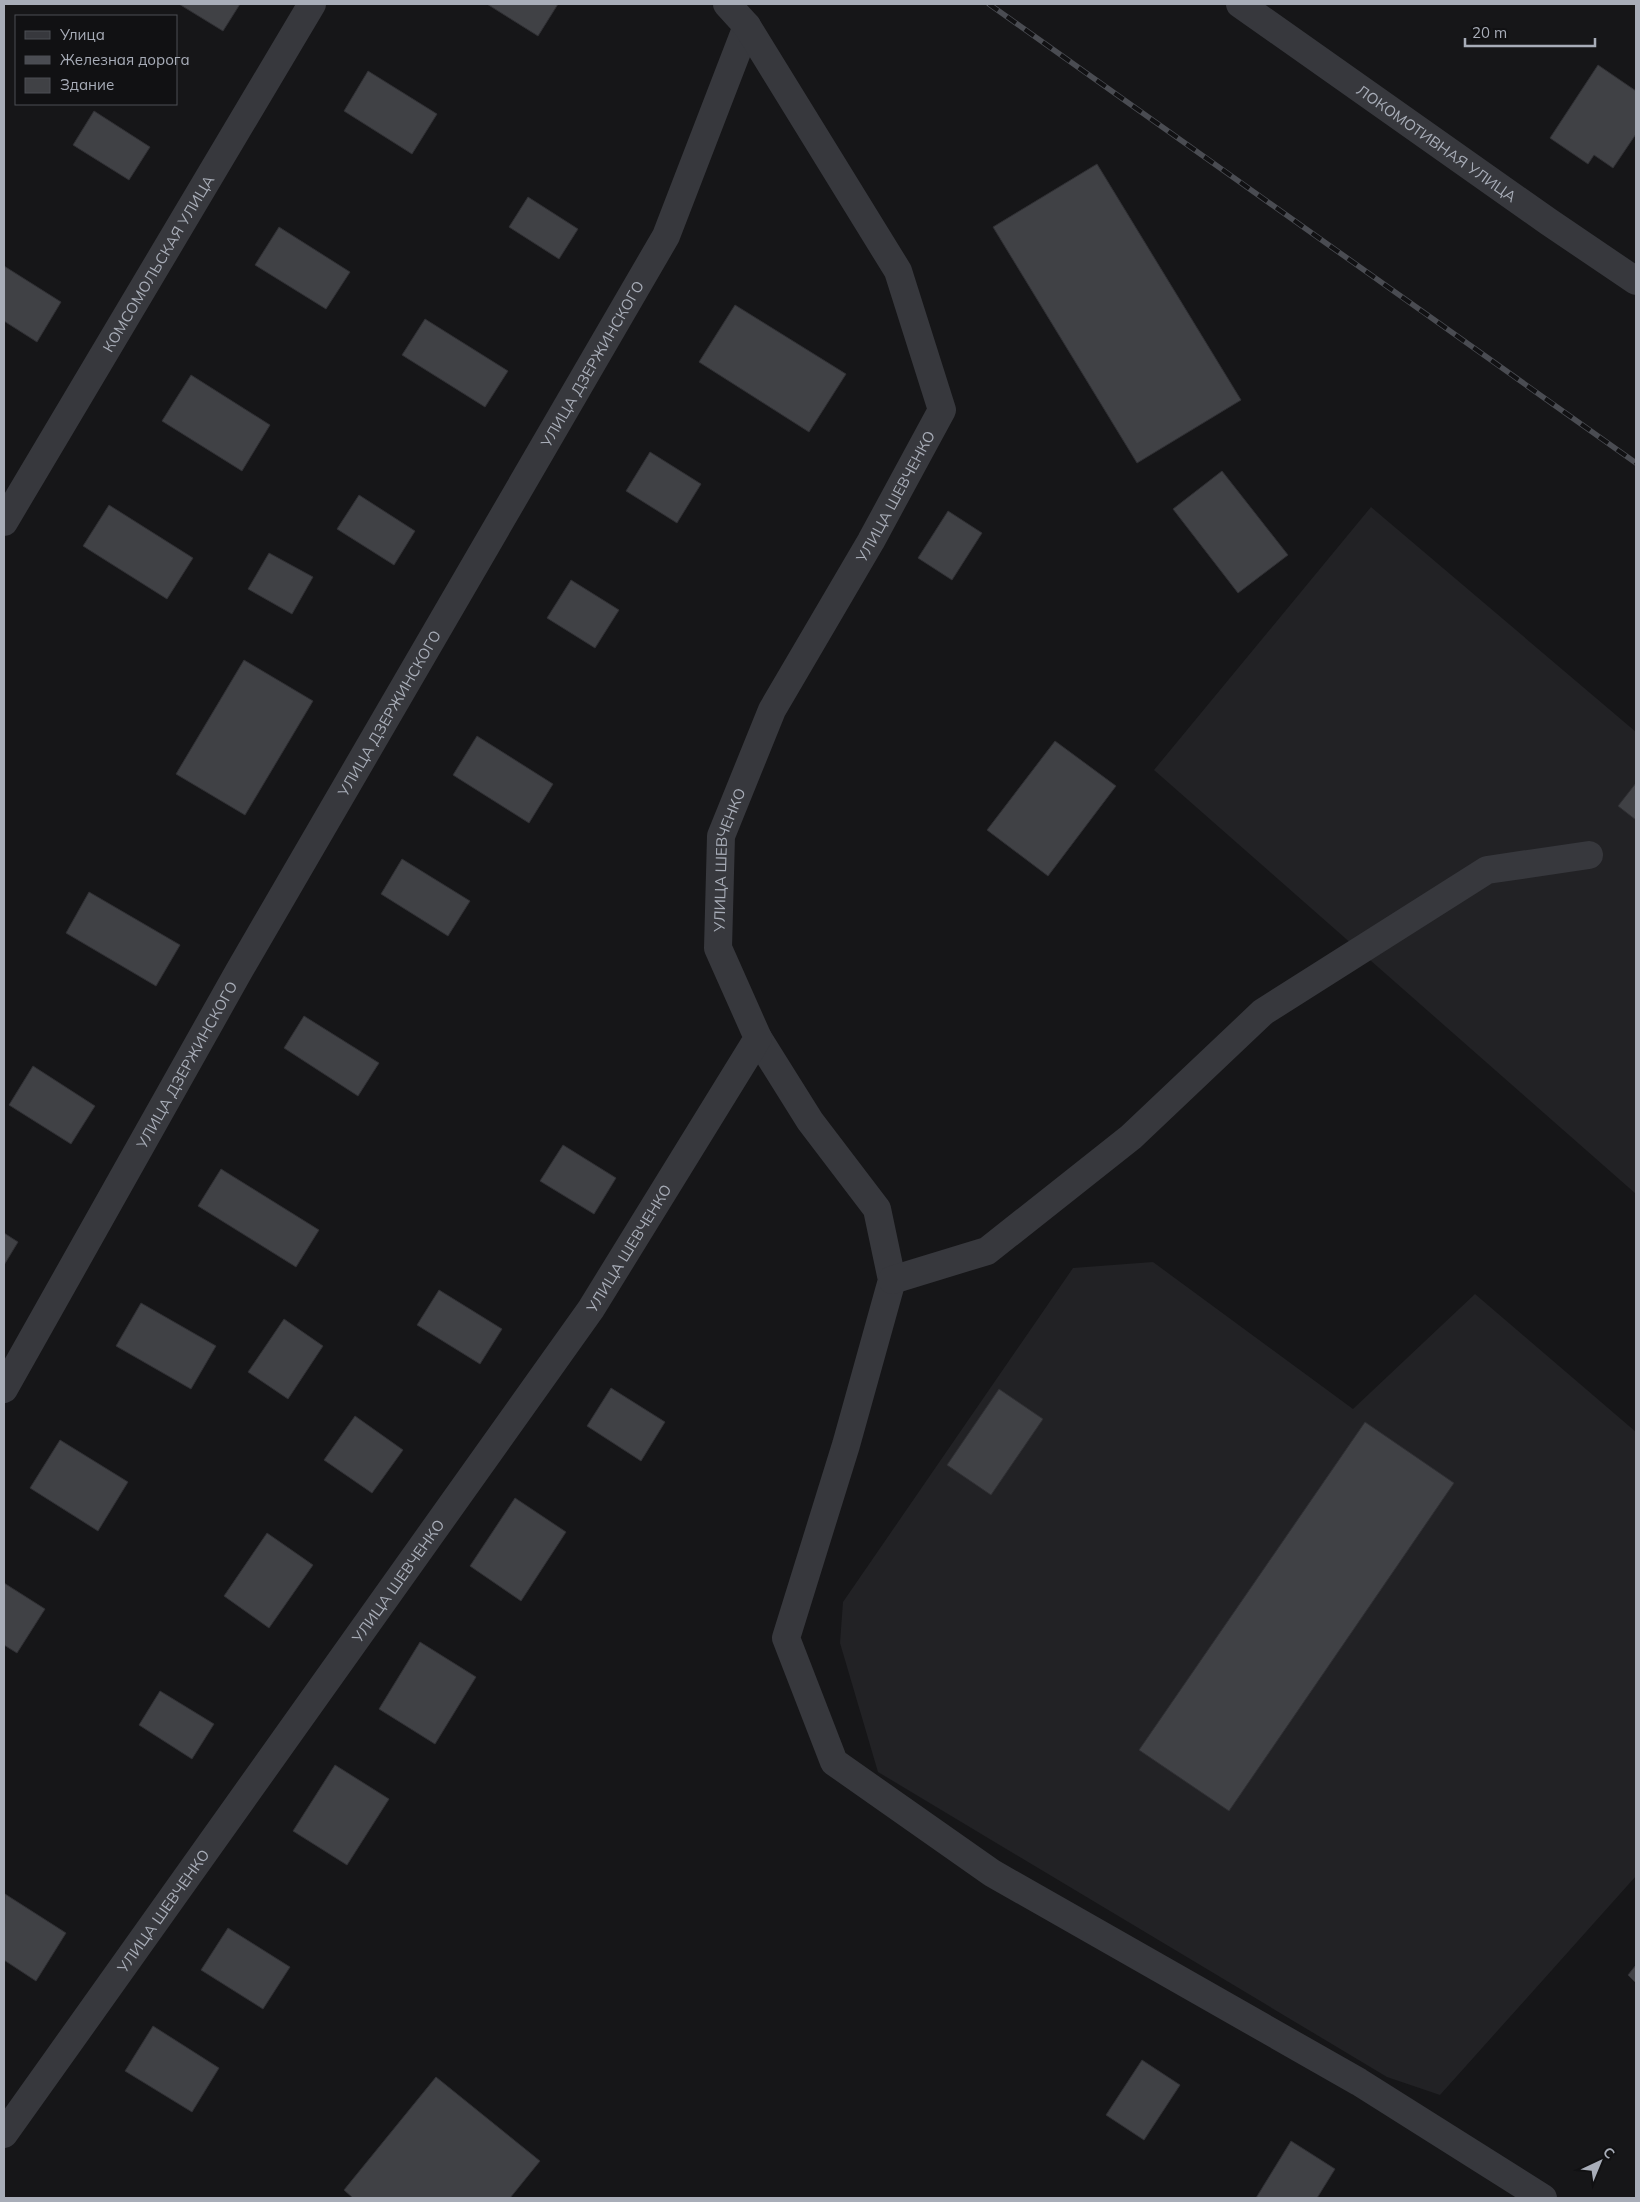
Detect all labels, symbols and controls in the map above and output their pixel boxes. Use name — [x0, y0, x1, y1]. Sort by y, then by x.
legend — [15, 15, 178, 105]
scale bar — [1465, 15, 1595, 47]
text: 20 m — [1472, 23, 1507, 42]
text: Улица — [59, 25, 105, 44]
text: Железная дорога — [60, 50, 190, 69]
text: Здание — [60, 75, 114, 94]
street label: ЛОКОМОТИВНАЯ УЛИЦА — [1353, 80, 1520, 206]
street label: КОМСОМОЛЬСКАЯ УЛИЦА — [98, 171, 218, 355]
street label: УЛИЦА ДЗЕРЖИНСКОГО — [536, 277, 648, 451]
street label: УЛИЦА ШЕВЧЕНКО — [851, 427, 939, 566]
street label: УЛИЦА ДЗЕРЖИНСКОГО — [333, 626, 445, 800]
street label: УЛИЦА ШЕВЧЕНКО — [709, 785, 749, 933]
street label: УЛИЦА ДЗЕРЖИНСКОГО — [131, 978, 241, 1153]
street label: УЛИЦА ШЕВЧЕНКО — [581, 1181, 675, 1317]
street label: УЛИЦА ШЕВЧЕНКО — [347, 1515, 448, 1647]
street label: УЛИЦА ШЕВЧЕНКО — [112, 1845, 213, 1977]
north arrow — [1575, 2137, 1625, 2187]
text: С — [1599, 2143, 1619, 2162]

